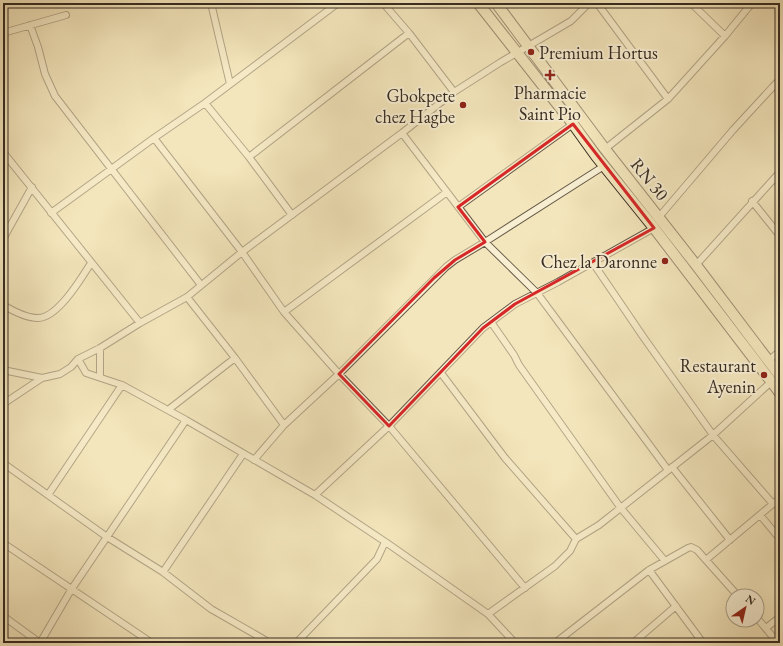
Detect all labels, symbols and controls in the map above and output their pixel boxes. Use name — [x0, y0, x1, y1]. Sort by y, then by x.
place label: Premium Hortus — [539, 41, 658, 64]
marker: Premium Hortus — [526, 47, 536, 57]
marker: Pharmacie Saint Pio — [545, 70, 555, 80]
place label: Pharmacie Saint Pio — [514, 81, 586, 125]
place label: Gbokpete chez Hagbe — [375, 84, 455, 128]
marker: Gbokpete chez Hagbe — [458, 100, 468, 110]
street label: RN 30 — [626, 153, 674, 205]
place label: Chez la Daronne — [541, 250, 657, 273]
marker: Chez la Daronne — [660, 256, 670, 266]
place label: Restaurant Ayenin — [680, 354, 756, 398]
marker: Restaurant Ayenin — [759, 370, 769, 380]
north arrow — [725, 588, 765, 628]
text: N — [743, 591, 758, 608]

